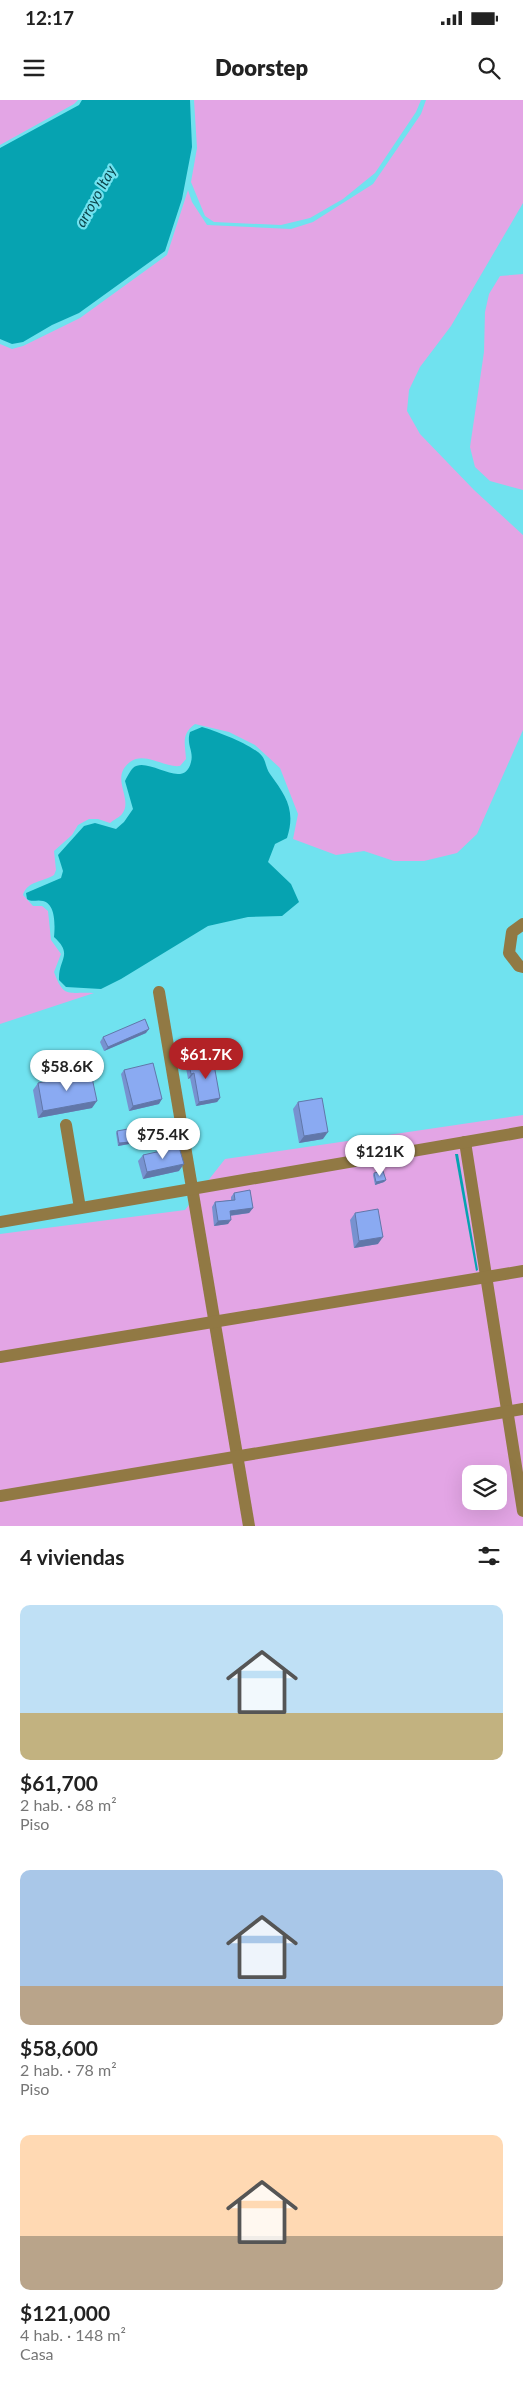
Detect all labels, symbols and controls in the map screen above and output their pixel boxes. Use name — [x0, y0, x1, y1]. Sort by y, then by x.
text: 12:17 — [25, 6, 74, 29]
icon: menu — [20, 54, 48, 82]
text: Doorstep — [215, 54, 308, 81]
icon: search — [475, 54, 503, 82]
water label: arroyo Itay — [71, 161, 120, 230]
pin: $61.7K — [165, 1038, 247, 1080]
text: $61.7K — [180, 1044, 232, 1063]
pin: $58.6K — [26, 1050, 108, 1092]
text: $58.6K — [41, 1056, 93, 1075]
pin: $75.4K — [122, 1118, 204, 1160]
text: $75.4K — [137, 1124, 189, 1143]
pin: $121K — [345, 1134, 415, 1177]
text: $121K — [356, 1141, 404, 1160]
map controls — [462, 1465, 507, 1510]
button: layers — [462, 1465, 507, 1510]
icon: filters — [475, 1542, 503, 1570]
text: 4 viviendas — [20, 1544, 125, 1569]
icon: home — [217, 1637, 307, 1727]
text: $61,700 — [20, 1770, 98, 1795]
text: 2 hab. · 68 m² — [20, 1795, 117, 1814]
text: Piso — [20, 1814, 49, 1833]
icon: home — [217, 1902, 307, 1992]
text: $58,600 — [20, 2035, 98, 2060]
text: 2 hab. · 78 m² — [20, 2060, 117, 2079]
text: Piso — [20, 2079, 49, 2098]
icon: home — [217, 2167, 307, 2257]
text: $121,000 — [20, 2300, 110, 2325]
text: 4 hab. · 148 m² — [20, 2325, 126, 2344]
text: Casa — [20, 2344, 54, 2363]

